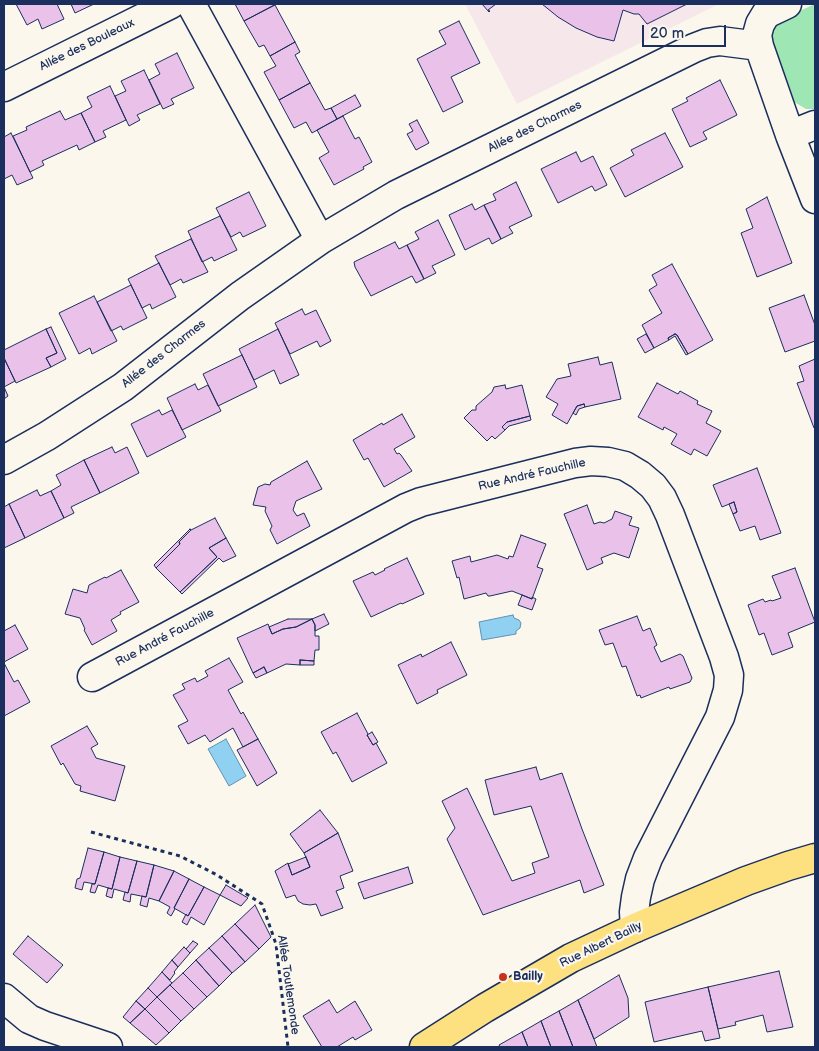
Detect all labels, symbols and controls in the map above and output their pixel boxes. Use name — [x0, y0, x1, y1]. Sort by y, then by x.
scale bar — [644, 15, 728, 47]
street label: Allée des Bouleaux — [37, 16, 137, 74]
text: 20 m — [650, 24, 684, 43]
street label: Allée des Charmes — [486, 98, 584, 156]
street label: Allée des Charmes — [119, 317, 209, 391]
street label: Rue André Fauchille — [477, 456, 587, 494]
street label: Rue André Fauchille — [113, 606, 217, 670]
street label: Rue Albert Bailly — [558, 919, 644, 971]
street label: Allée Toutlemonde — [274, 934, 302, 1036]
place label: Bailly — [513, 970, 543, 984]
marker: Bailly — [497, 971, 509, 983]

